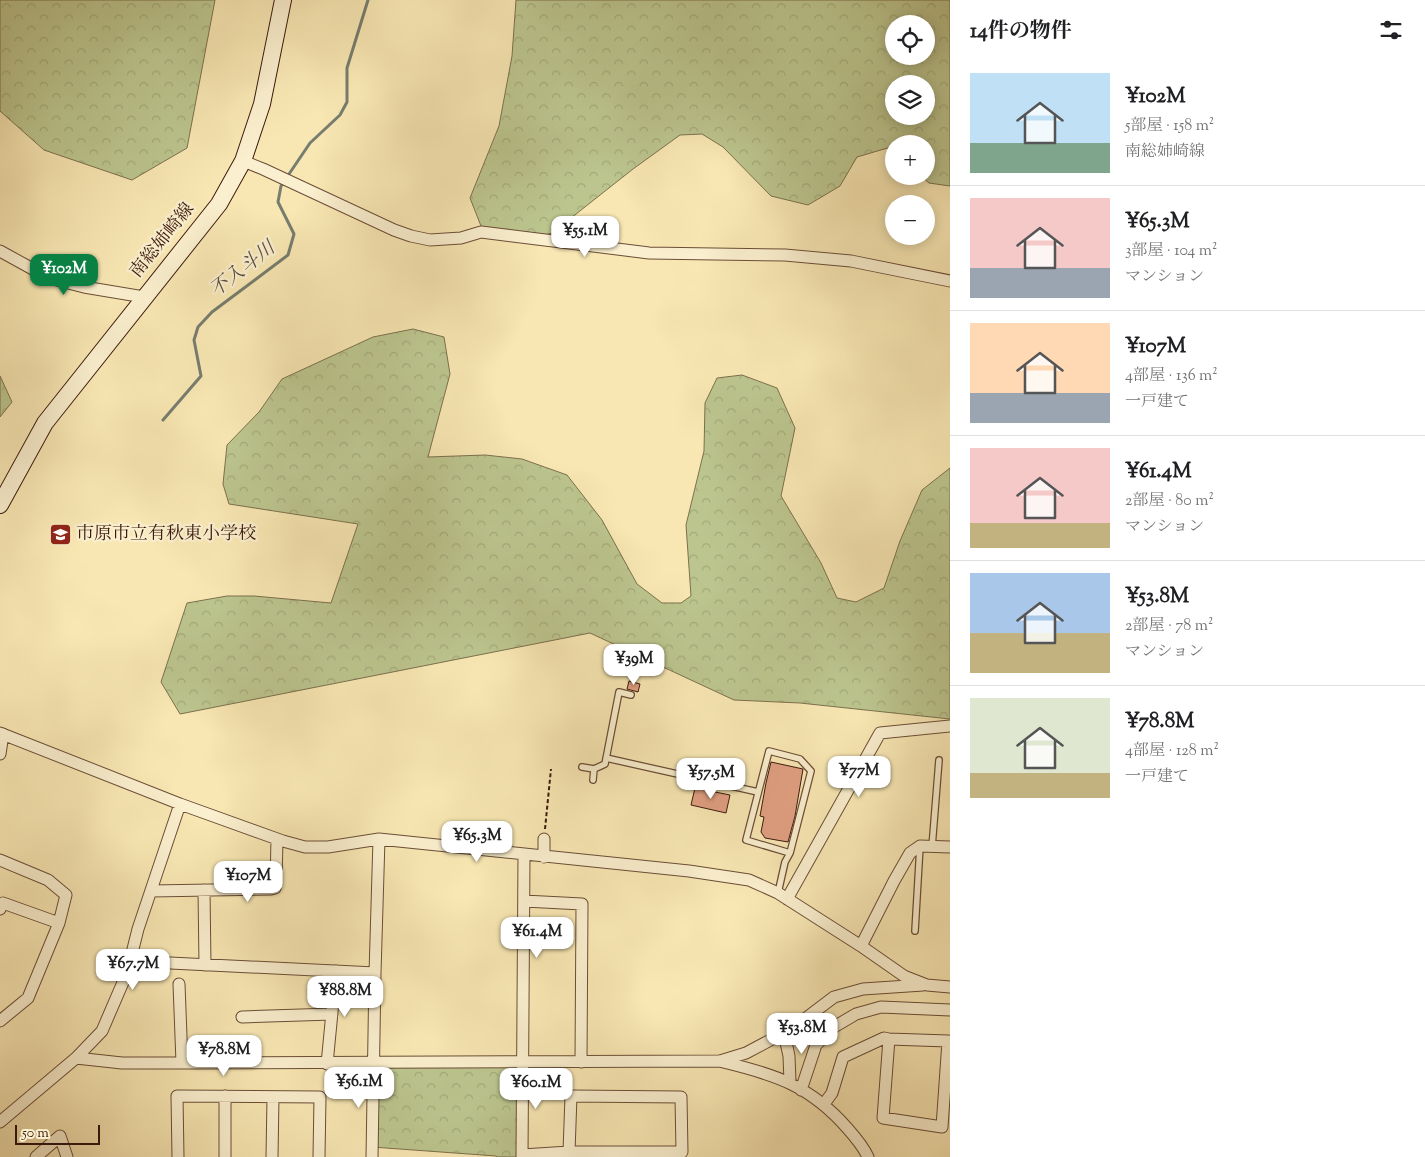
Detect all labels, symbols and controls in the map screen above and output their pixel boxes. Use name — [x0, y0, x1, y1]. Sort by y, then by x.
map controls — [885, 15, 935, 245]
button: locate — [885, 15, 935, 65]
icon: filters — [1377, 16, 1405, 44]
text: 14件の物件 — [970, 17, 1072, 47]
button: layers — [885, 75, 935, 125]
text: ¥102M — [1125, 82, 1185, 112]
icon: home — [1010, 93, 1070, 153]
text: 5部屋 · 158 m² — [1125, 115, 1214, 138]
button: + — [885, 135, 935, 185]
text: 南総姉崎線 — [1125, 141, 1205, 164]
button: − — [885, 195, 935, 245]
street label: 南総姉崎線 — [125, 198, 201, 284]
text: ¥65.3M — [1125, 207, 1190, 237]
pin: ¥55.1M — [544, 216, 626, 258]
icon: home — [1010, 218, 1070, 278]
text: ¥55.1M — [562, 220, 608, 243]
water label: 不入斗川 — [205, 235, 283, 304]
text: 3部屋 · 104 m² — [1125, 240, 1217, 263]
pin: ¥102M — [29, 254, 99, 296]
text: ¥102M — [41, 258, 87, 281]
text: マンション — [1125, 266, 1204, 289]
text: ¥107M — [1125, 332, 1186, 362]
icon: home — [1010, 343, 1070, 403]
text: 4部屋 · 136 m² — [1125, 365, 1218, 388]
text: 一戸建て — [1125, 391, 1189, 414]
text: ¥61.4M — [1125, 457, 1191, 487]
icon: home — [1010, 468, 1070, 528]
text: 2部屋 · 80 m² — [1125, 490, 1214, 513]
text: マンション — [1125, 516, 1204, 539]
place label: 市原市立有秋東小学校 — [76, 522, 256, 548]
school or university icon: 市原市立有秋東小学校 — [48, 523, 72, 547]
text: ¥53.8M — [1125, 582, 1189, 612]
icon: home — [1010, 593, 1070, 653]
text: 2部屋 · 78 m² — [1125, 615, 1213, 638]
text: マンション — [1125, 641, 1204, 664]
pin: ¥39M — [604, 644, 664, 686]
text: ¥39M — [614, 648, 654, 671]
text: ¥78.8M — [1125, 707, 1194, 737]
icon: home — [1010, 718, 1070, 778]
text: 4部屋 · 128 m² — [1125, 740, 1219, 763]
pin: ¥77M — [829, 756, 889, 798]
pin: ¥57.5M — [670, 758, 752, 800]
text: ¥77M — [839, 760, 879, 783]
text: ¥57.5M — [687, 762, 735, 785]
text: 一戸建て — [1125, 766, 1189, 789]
pin: ¥65.3M — [436, 820, 518, 863]
text: ¥65.3M — [452, 825, 502, 848]
pin: ¥107M — [213, 860, 283, 903]
text: ¥107M — [225, 865, 271, 888]
pin: ¥61.4M — [496, 916, 578, 959]
text: ¥61.4M — [512, 921, 562, 944]
pin: ¥67.7M — [92, 948, 174, 991]
text: ¥67.7M — [107, 953, 159, 976]
pin: ¥88.8M — [304, 976, 386, 1018]
text: ¥88.8M — [318, 980, 372, 1003]
pin: ¥53.8M — [761, 1012, 843, 1055]
text: ¥53.8M — [778, 1017, 826, 1040]
pin: ¥78.8M — [183, 1034, 265, 1077]
text: ¥78.8M — [198, 1039, 250, 1062]
pin: ¥56.1M — [318, 1066, 400, 1109]
pin: ¥60.1M — [495, 1068, 577, 1110]
text: ¥56.1M — [335, 1071, 383, 1094]
text: ¥60.1M — [511, 1072, 561, 1095]
scale bar — [15, 1122, 100, 1145]
text: 50 m — [22, 1124, 49, 1144]

